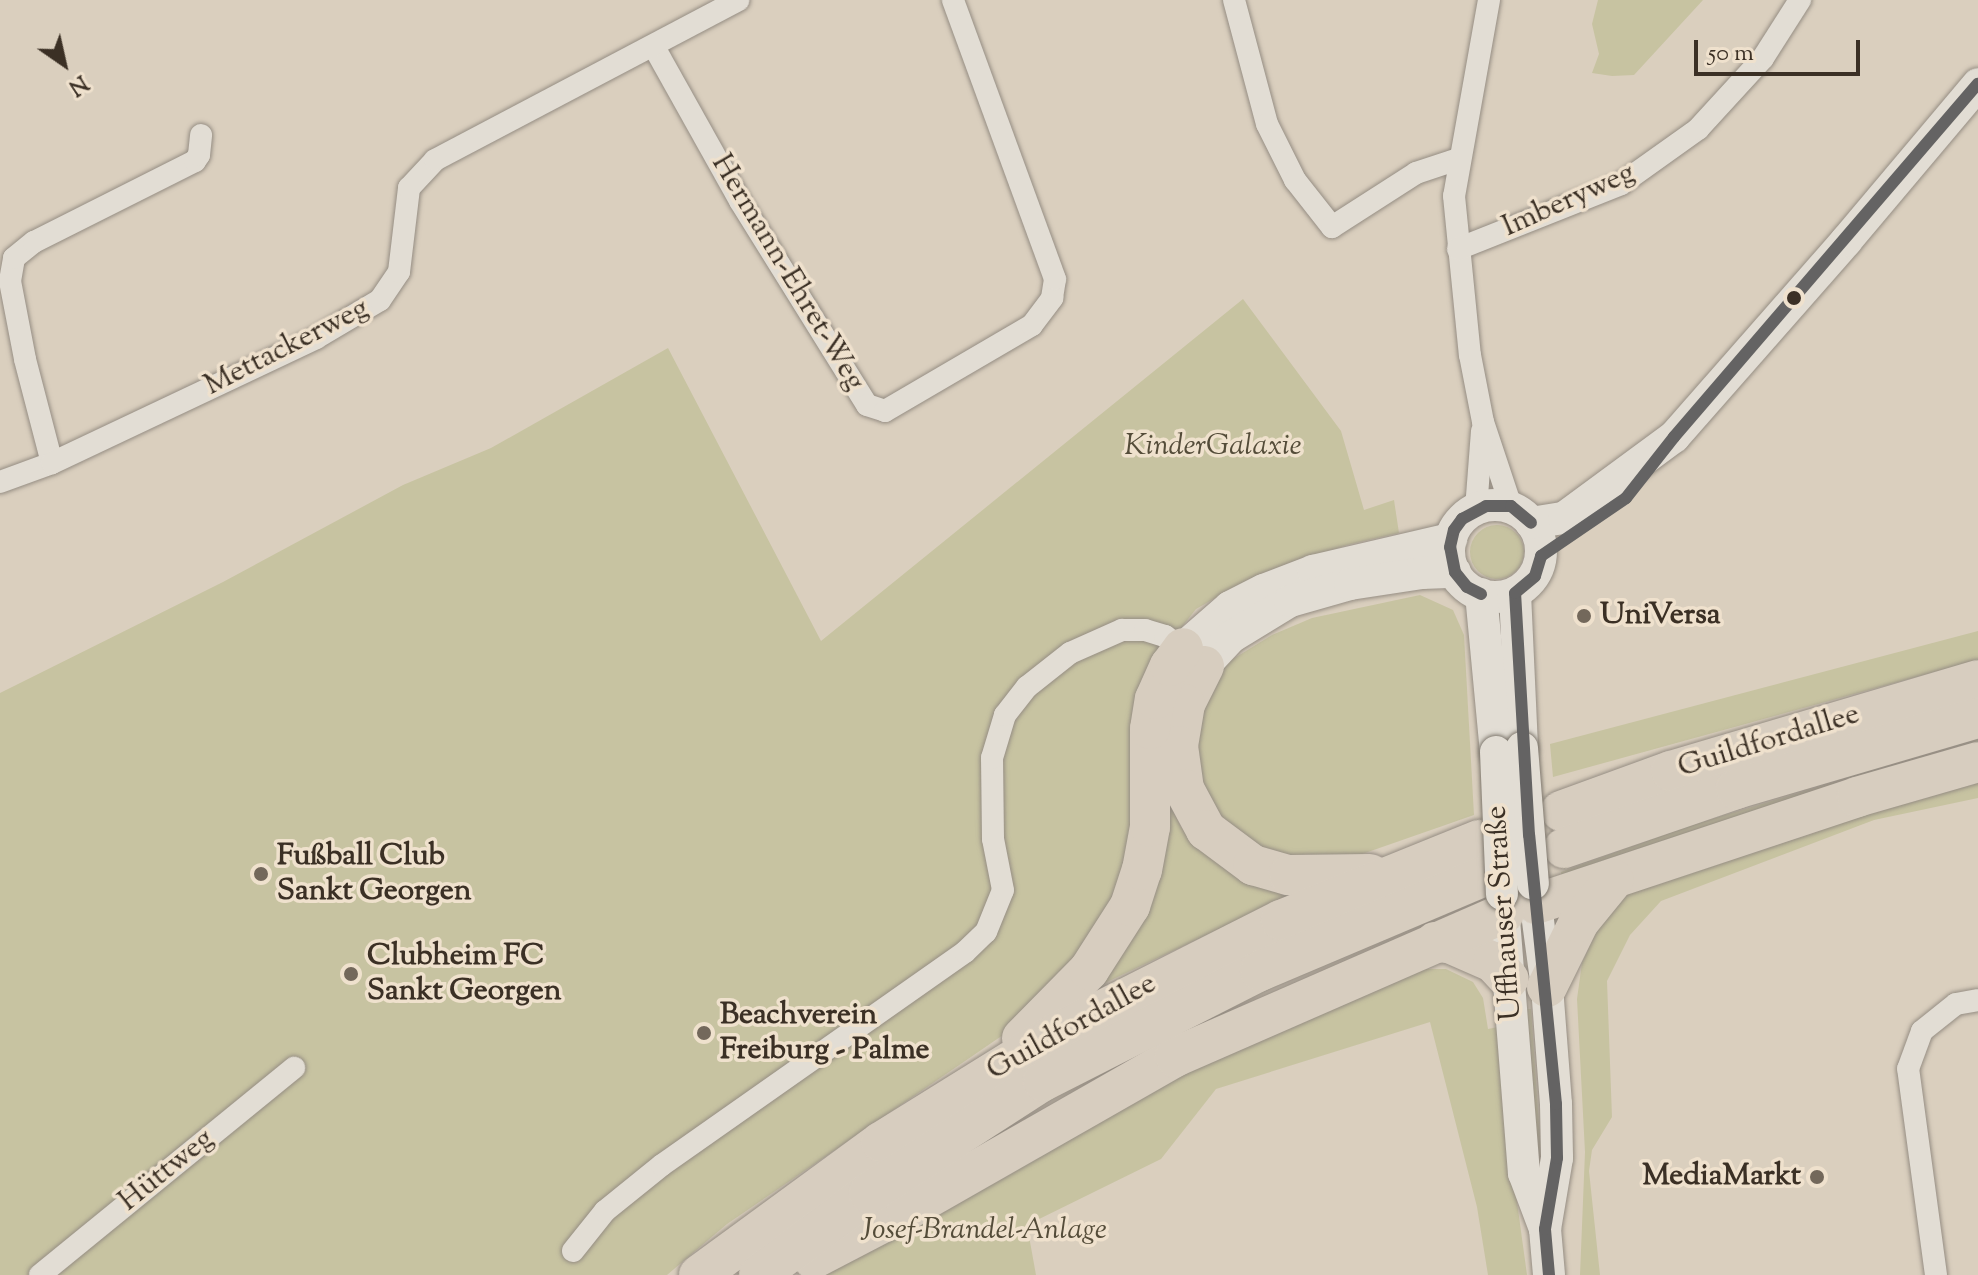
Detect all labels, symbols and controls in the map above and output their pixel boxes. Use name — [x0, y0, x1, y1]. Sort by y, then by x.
north arrow — [24, 24, 104, 104]
scale bar — [1698, 24, 1864, 74]
text: 50 m — [1708, 37, 1754, 71]
text: N — [61, 66, 94, 102]
street label: Hermann-Ehret-Weg — [702, 148, 872, 398]
street label: Imberyweg — [1497, 156, 1641, 246]
unlabelled marker — [1786, 290, 1802, 306]
street label: Mettackerweg — [199, 291, 375, 405]
park label: KinderGalaxie — [1124, 429, 1302, 465]
place label: UniVersa — [1600, 598, 1721, 634]
marker: UniVersa — [1575, 607, 1593, 625]
street label: Guildfordallee — [1674, 697, 1864, 787]
street label: Uffhauser Straße — [1480, 804, 1530, 1022]
place label: Fußball Club Sankt Georgen — [277, 839, 472, 910]
marker: Fußball Club Sankt Georgen — [252, 865, 270, 883]
place label: Clubheim FC Sankt Georgen — [367, 939, 562, 1010]
marker: Clubheim FC Sankt Georgen — [342, 965, 360, 983]
street label: Guildfordallee — [981, 967, 1163, 1089]
place label: Beachverein Freiburg - Palme — [720, 998, 929, 1068]
marker: Beachverein Freiburg - Palme — [695, 1024, 713, 1042]
street label: Hüttweg — [112, 1122, 222, 1220]
place label: MediaMarkt — [1642, 1159, 1801, 1195]
marker: MediaMarkt — [1808, 1168, 1826, 1186]
park label: Josef-Brandel-Anlage — [861, 1213, 1107, 1249]

